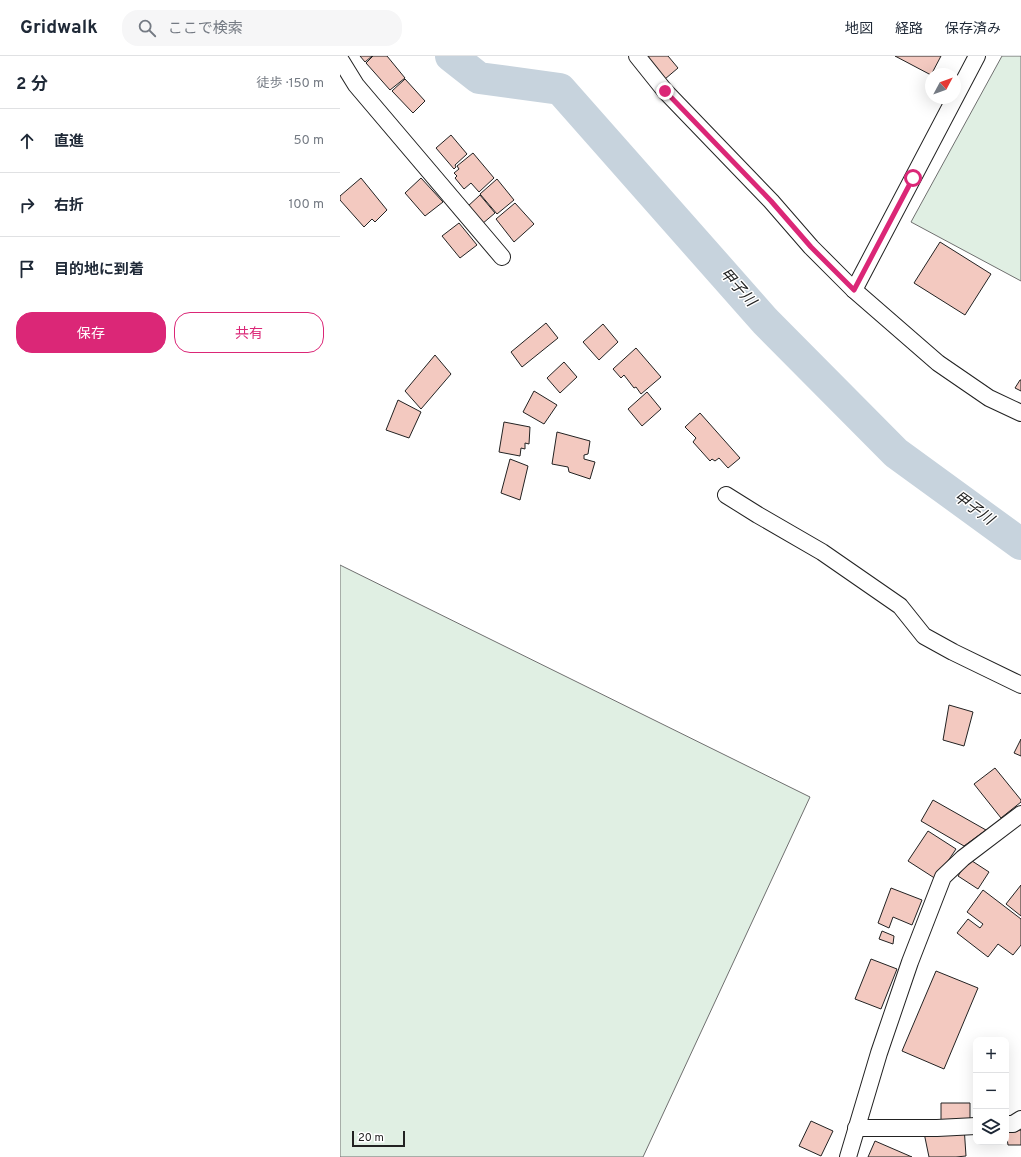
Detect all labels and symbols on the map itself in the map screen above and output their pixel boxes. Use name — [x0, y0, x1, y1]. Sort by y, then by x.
north arrow — [925, 68, 961, 104]
route end — [656, 82, 674, 100]
route start — [904, 169, 922, 187]
water label: 甲子川 — [715, 265, 760, 313]
water label: 甲子川 — [949, 488, 998, 531]
scale bar — [352, 1129, 405, 1148]

